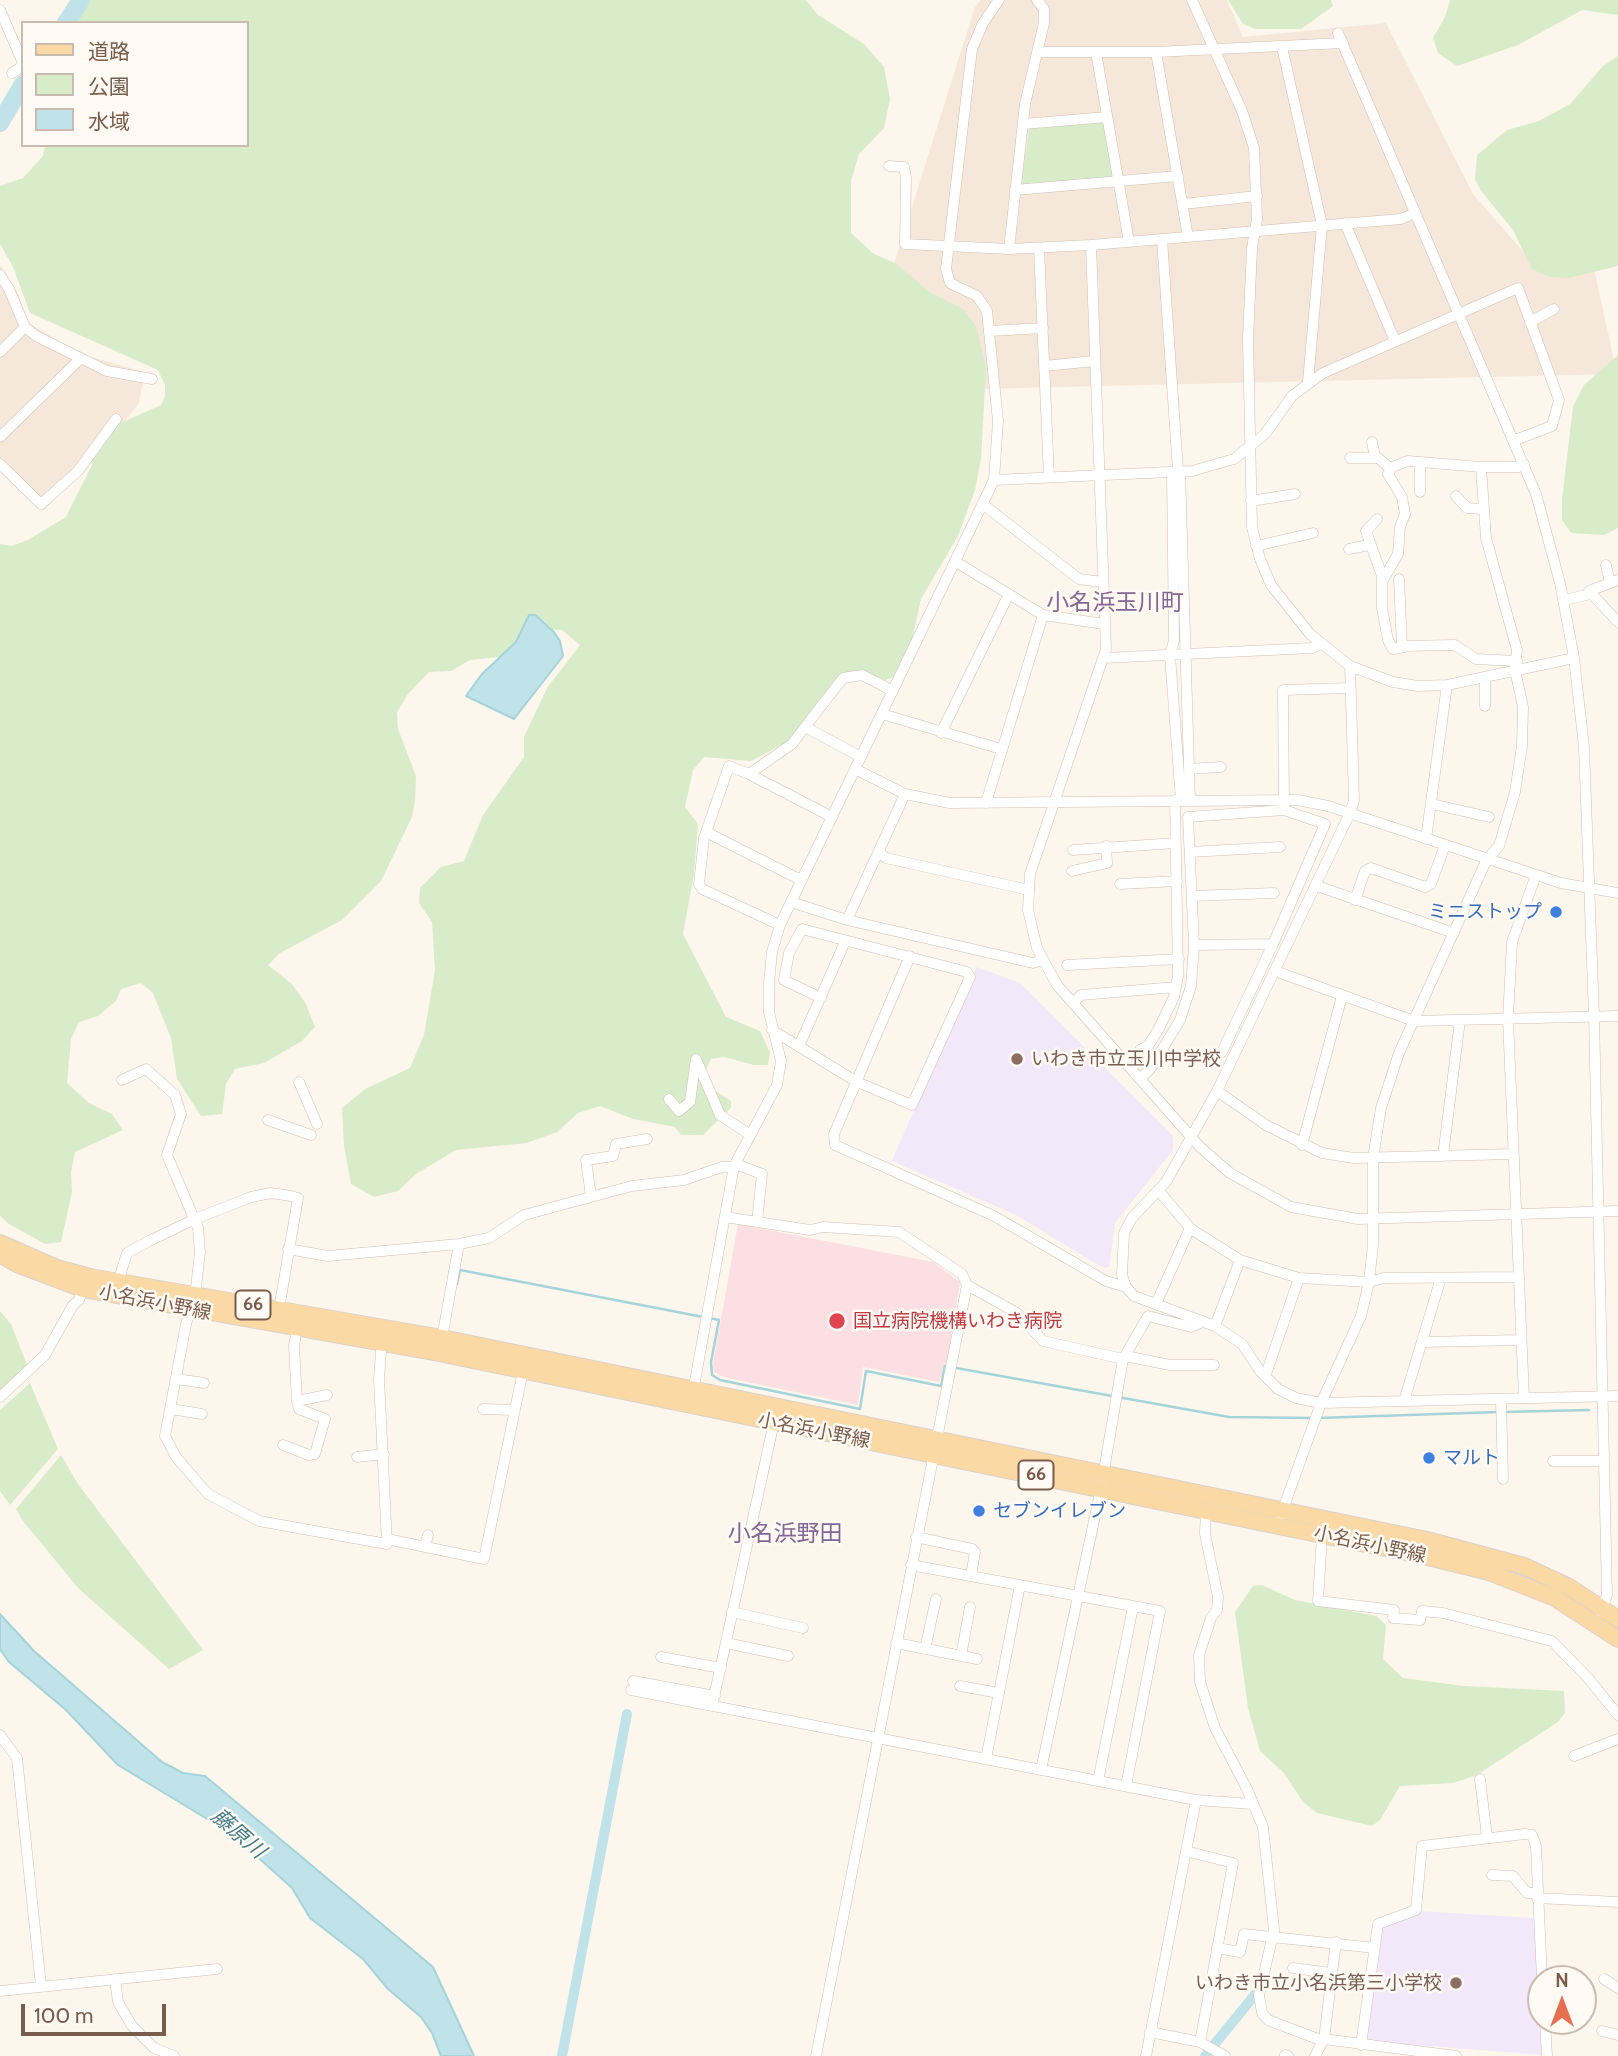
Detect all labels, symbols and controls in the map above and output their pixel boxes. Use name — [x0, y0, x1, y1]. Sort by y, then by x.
legend — [21, 21, 248, 147]
text: 道路 — [88, 39, 130, 64]
text: 公園 — [88, 74, 130, 99]
text: 水域 — [88, 109, 130, 134]
district label: 小名浜玉川町 — [1046, 589, 1184, 617]
place label: ミニストップ — [1428, 901, 1542, 923]
marker: ミニストップ — [1548, 904, 1564, 920]
place label: いわき市立玉川中学校 — [1031, 1048, 1221, 1070]
marker: いわき市立玉川中学校 — [1009, 1051, 1025, 1067]
street label: 小名浜小野線 — [97, 1281, 213, 1325]
road number: 66 — [236, 1290, 270, 1320]
place label: 国立病院機構いわき病院 — [853, 1310, 1062, 1332]
marker: 国立病院機構いわき病院 — [827, 1311, 847, 1331]
street label: 小名浜小野線 — [756, 1409, 872, 1453]
place label: マルト — [1443, 1447, 1500, 1469]
marker: マルト — [1421, 1450, 1437, 1466]
road number: 66 — [1018, 1460, 1054, 1490]
place label: セブンイレブン — [993, 1500, 1126, 1522]
marker: セブンイレブン — [971, 1503, 987, 1519]
district label: 小名浜野田 — [728, 1520, 842, 1548]
street label: 小名浜小野線 — [1312, 1522, 1428, 1568]
water label: 藤原川 — [206, 1804, 270, 1864]
north arrow — [1527, 1965, 1597, 2035]
text: N — [1555, 1969, 1569, 1992]
place label: いわき市立小名浜第三小学校 — [1195, 1972, 1442, 1994]
marker: いわき市立小名浜第三小学校 — [1448, 1975, 1464, 1991]
scale bar — [24, 1990, 170, 2034]
text: 100 m — [34, 2003, 93, 2028]

